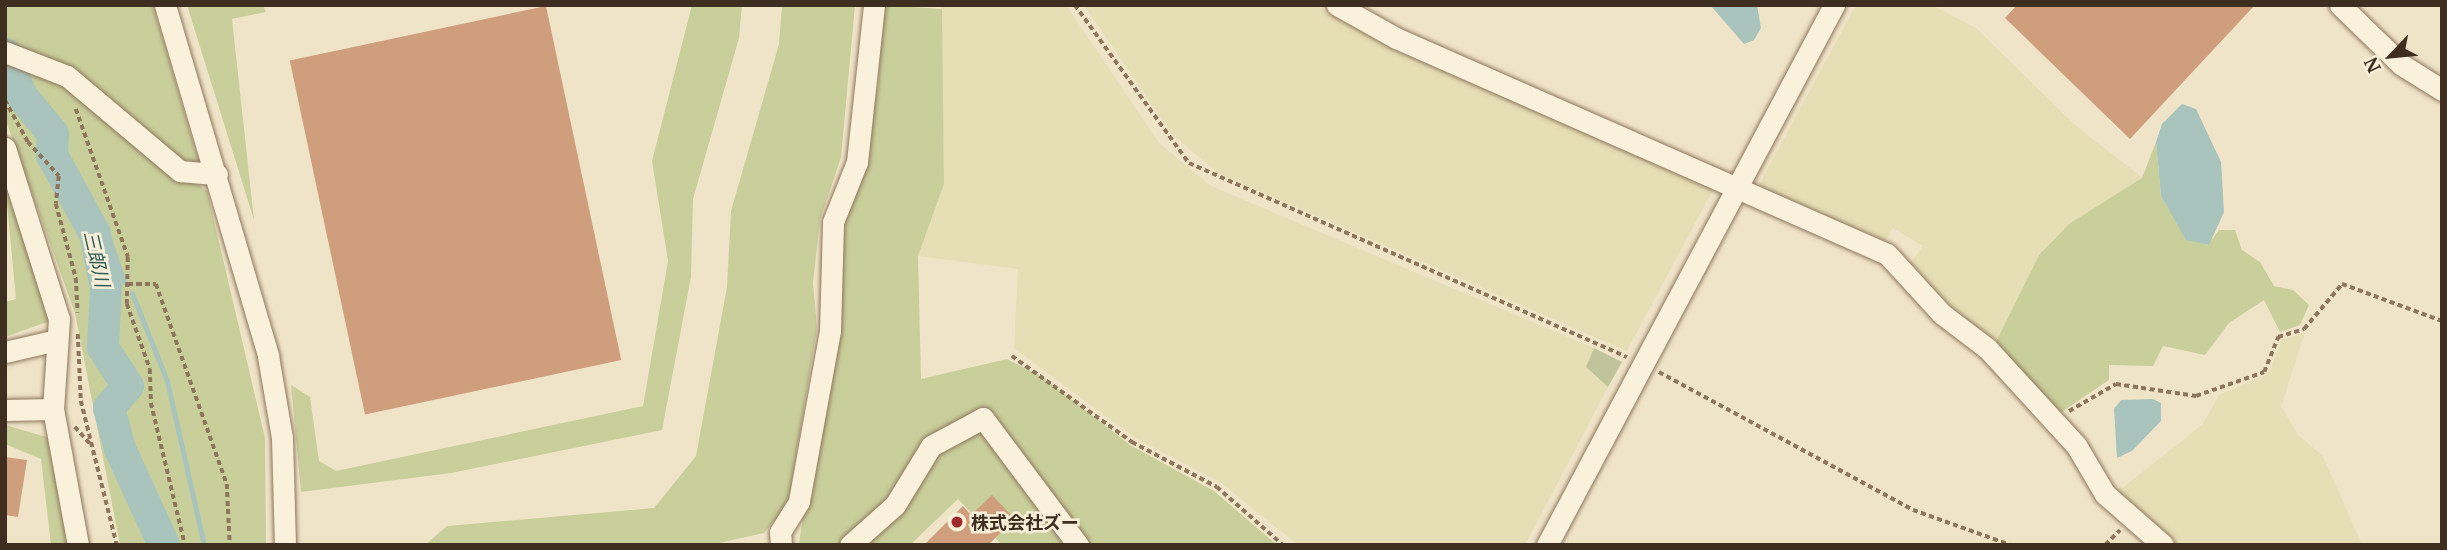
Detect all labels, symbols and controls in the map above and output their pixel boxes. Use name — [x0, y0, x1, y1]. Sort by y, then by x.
north arrow — [2356, 21, 2426, 91]
text: N — [2357, 53, 2386, 77]
water label: 三郎川 — [79, 229, 115, 289]
place label: 株式会社ズー — [971, 511, 1079, 533]
marker: 株式会社ズー — [949, 514, 965, 530]

